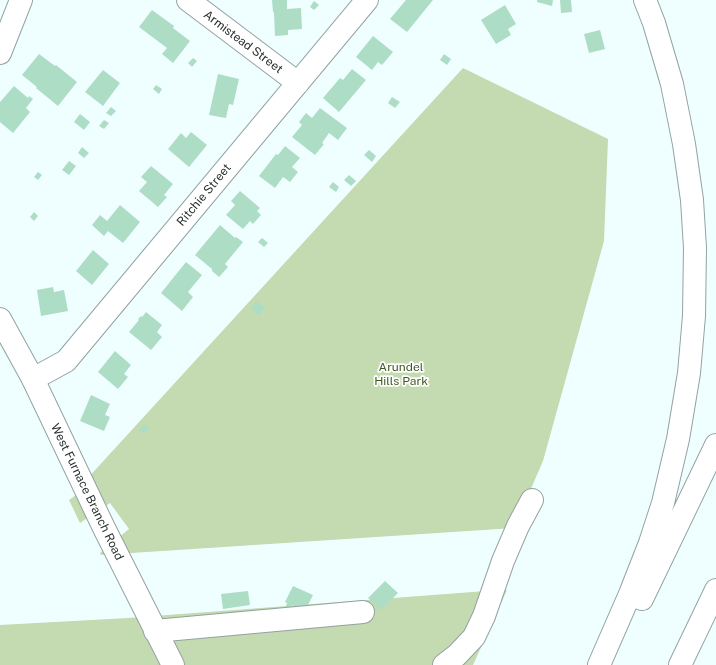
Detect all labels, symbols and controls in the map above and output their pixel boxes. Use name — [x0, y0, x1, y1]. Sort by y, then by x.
street label: Armistead Street — [201, 8, 285, 76]
street label: Ritchie Street — [174, 161, 234, 229]
park label: Arundel Hills Park — [374, 360, 428, 388]
street label: West Furnace Branch Road — [48, 421, 126, 563]

